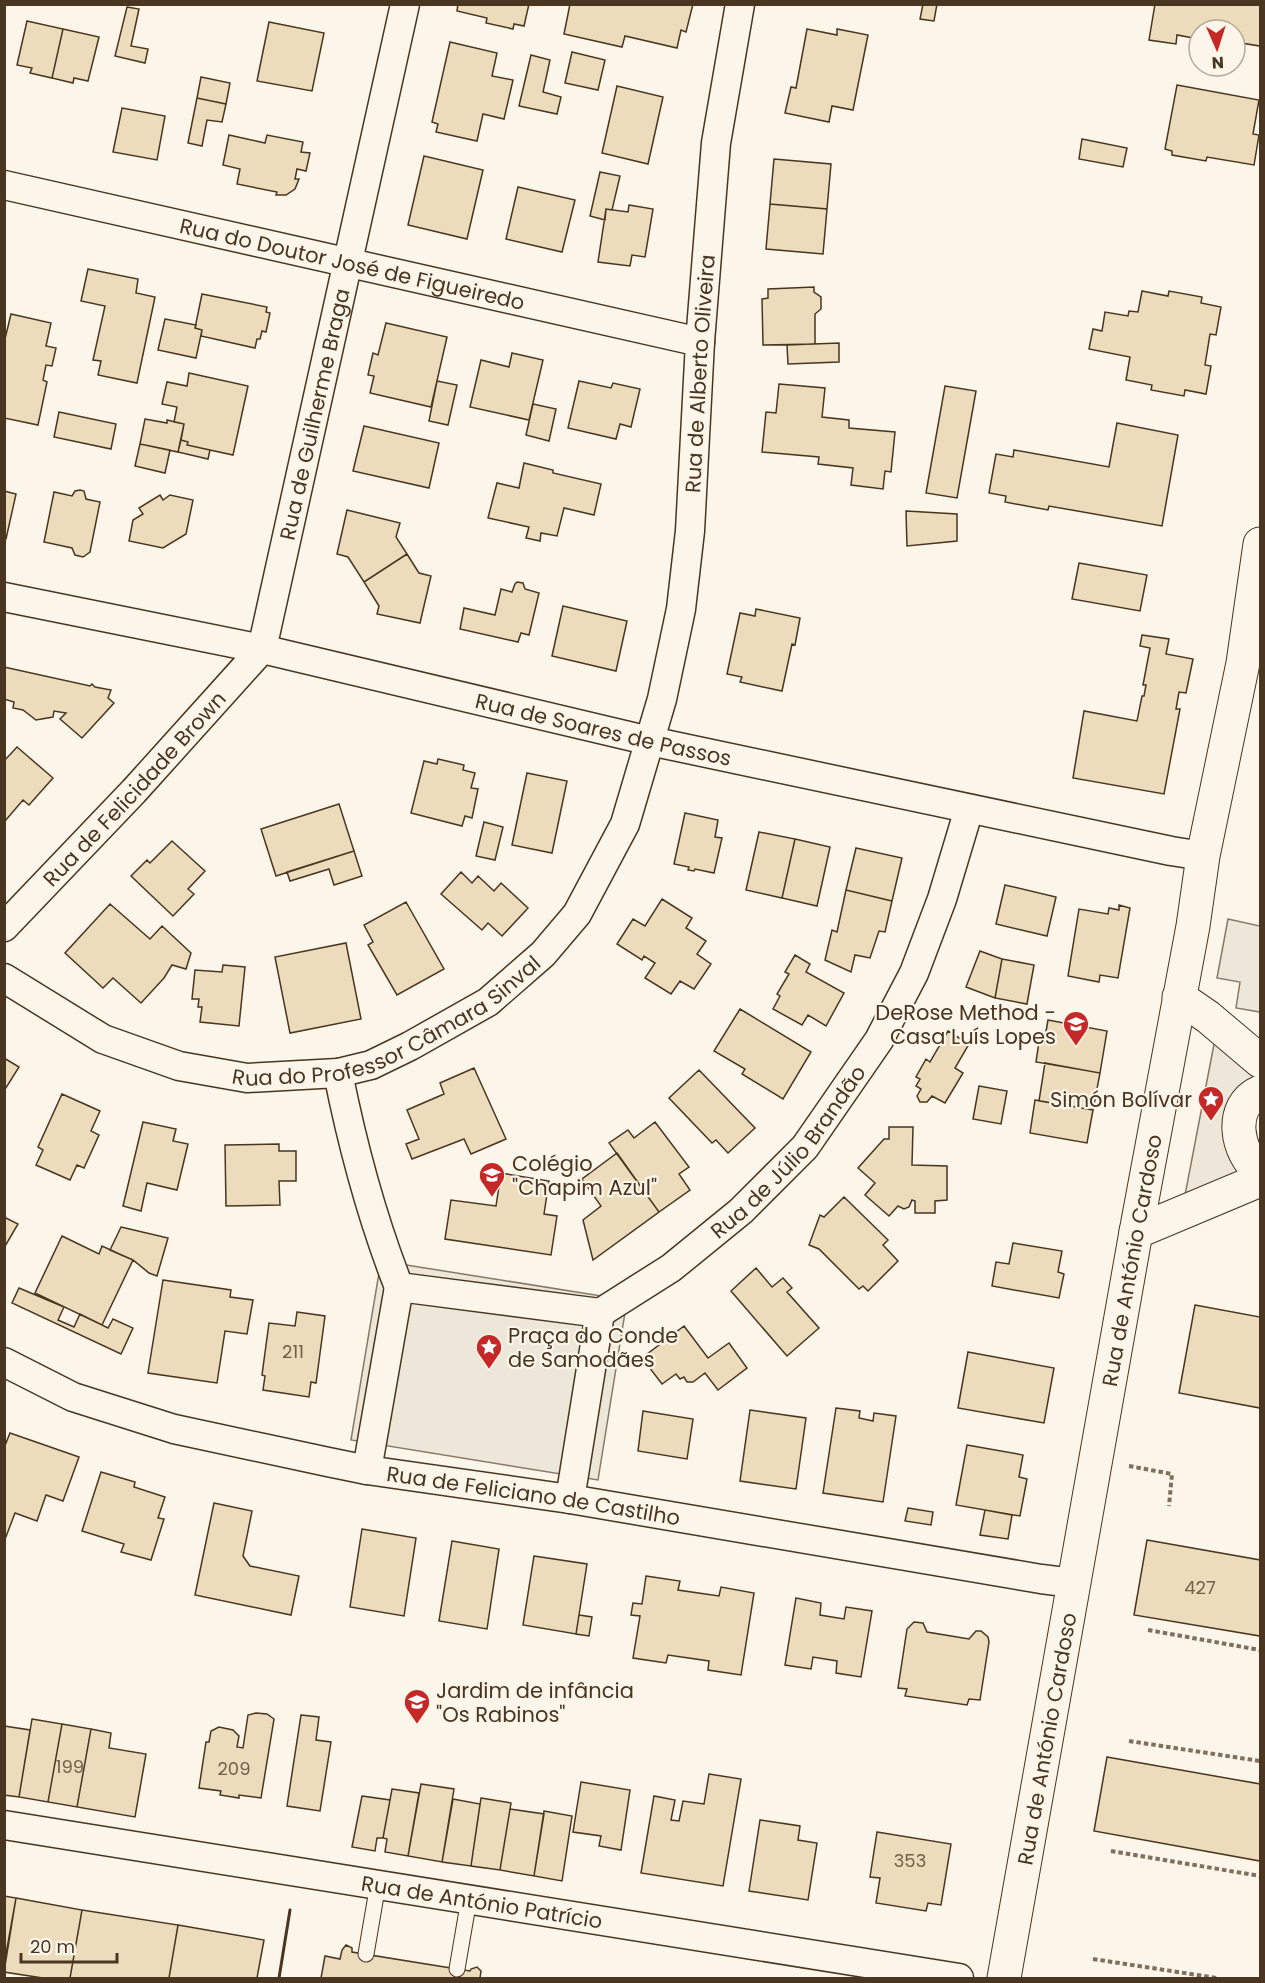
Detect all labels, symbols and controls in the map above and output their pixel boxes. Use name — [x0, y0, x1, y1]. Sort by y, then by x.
north arrow — [1187, 18, 1247, 78]
text: N — [1211, 51, 1224, 74]
street label: Rua do Doutor José de Figueiredo — [177, 211, 528, 317]
street label: Rua de Alberto Oliveira — [678, 253, 721, 494]
street label: Rua de Guilherme Braga — [272, 285, 356, 543]
street label: Rua de Felicidade Brown — [36, 685, 232, 893]
street label: Rua de Soares de Passos — [473, 686, 734, 772]
street label: Rua do Professor Câmara Sinval — [230, 948, 546, 1093]
place label: DeRose Method - Casa Luís Lopes — [875, 998, 1056, 1051]
school or university icon: DeRose Method - Casa Luís Lopes — [1061, 1009, 1091, 1047]
street label: Rua de Júlio Brandão — [704, 1059, 872, 1245]
place icon: Simón Bolívar — [1196, 1084, 1226, 1122]
place label: Simón Bolívar — [1050, 1085, 1192, 1114]
street label: Rua de António Cardoso — [1094, 1132, 1168, 1389]
place label: Colégio "Chapim Azul" — [512, 1149, 657, 1202]
school or university icon: Colégio "Chapim Azul" — [477, 1160, 507, 1198]
place label: Praça do Conde de Samodães — [508, 1321, 678, 1374]
place icon: Praça do Conde de Samodães — [474, 1332, 504, 1370]
house number: 211 — [282, 1339, 304, 1364]
street label: Rua de Feliciano de Castilho — [385, 1458, 682, 1532]
house number: 427 — [1184, 1575, 1216, 1600]
street label: Rua de António Cardoso — [1010, 1610, 1083, 1867]
place label: Jardim de infância "Os Rabinos" — [436, 1676, 634, 1729]
school or university icon: Jardim de infância "Os Rabinos" — [402, 1687, 432, 1725]
house number: 199 — [56, 1754, 84, 1779]
house number: 209 — [218, 1756, 251, 1781]
house number: 353 — [894, 1848, 926, 1873]
street label: Rua de António Patrício — [359, 1868, 605, 1935]
scale bar — [21, 1926, 117, 1964]
text: 20 m — [30, 1934, 75, 1959]

